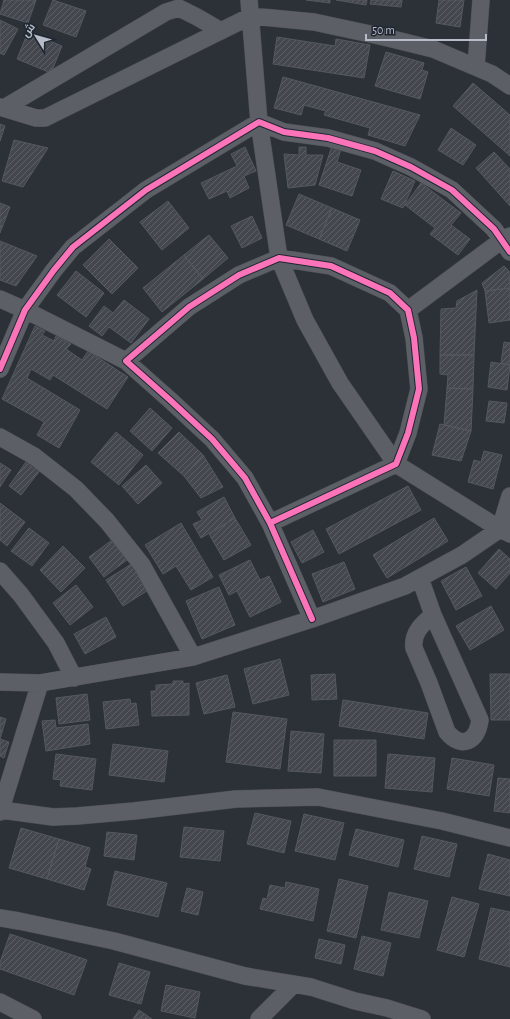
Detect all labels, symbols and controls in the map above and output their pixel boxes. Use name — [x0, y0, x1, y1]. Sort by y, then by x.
north arrow — [16, 16, 56, 56]
scale bar — [366, 16, 486, 42]
text: ش — [20, 21, 38, 40]
text: 50 m — [372, 24, 395, 36]

